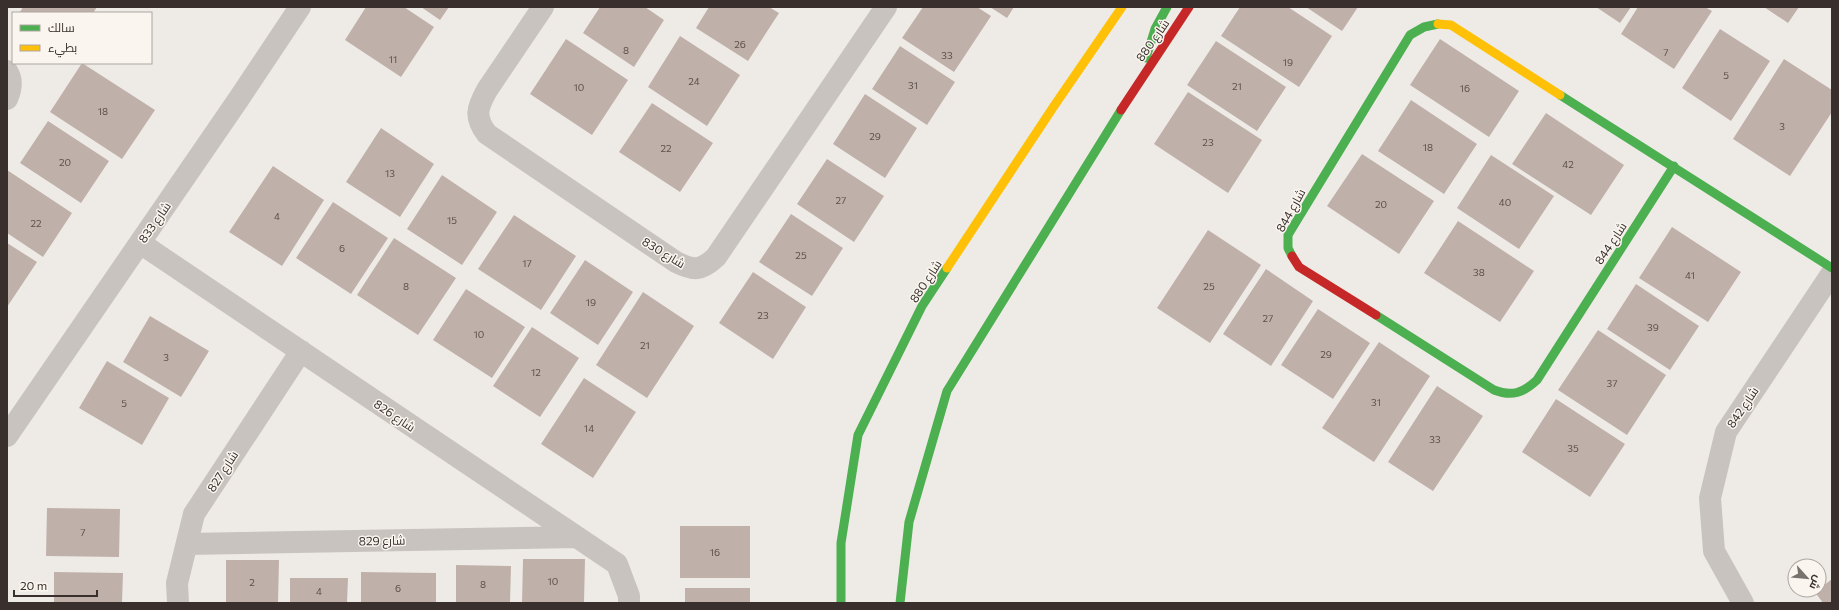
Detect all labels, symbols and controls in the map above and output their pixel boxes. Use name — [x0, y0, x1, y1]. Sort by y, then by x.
legend — [12, 12, 152, 64]
street label: شارع 880 — [1133, 16, 1173, 65]
text: سالك — [48, 20, 75, 34]
house number: 26 — [734, 38, 746, 50]
text: بطيء — [48, 40, 77, 58]
house number: 8 — [623, 44, 629, 56]
house number: 7 — [1663, 46, 1669, 58]
house number: 33 — [941, 49, 953, 61]
house number: 11 — [389, 53, 397, 65]
house number: 19 — [1283, 56, 1293, 68]
house number: 5 — [1723, 69, 1729, 81]
house number: 24 — [688, 75, 700, 87]
house number: 31 — [908, 79, 918, 91]
house number: 21 — [1232, 80, 1242, 92]
house number: 10 — [574, 81, 584, 93]
house number: 16 — [1460, 82, 1470, 94]
house number: 18 — [98, 105, 108, 117]
house number: 3 — [1779, 120, 1785, 132]
house number: 29 — [869, 130, 881, 142]
house number: 23 — [1202, 136, 1214, 148]
house number: 18 — [1423, 141, 1433, 153]
house number: 22 — [660, 142, 672, 154]
house number: 20 — [59, 156, 71, 168]
house number: 42 — [1562, 158, 1574, 170]
house number: 13 — [385, 167, 395, 179]
street label: شارع 844 — [1272, 186, 1309, 235]
house number: 27 — [836, 194, 846, 206]
house number: 40 — [1499, 196, 1511, 208]
house number: 20 — [1375, 198, 1387, 210]
street label: شارع 833 — [135, 199, 175, 246]
house number: 4 — [274, 210, 280, 222]
house number: 15 — [447, 214, 457, 226]
house number: 22 — [30, 217, 42, 229]
street label: شارع 844 — [1591, 219, 1630, 268]
street label: شارع 830 — [639, 234, 688, 272]
house number: 6 — [339, 242, 345, 254]
house number: 25 — [795, 249, 807, 261]
house number: 17 — [522, 257, 532, 269]
street label: شارع 880 — [906, 257, 946, 306]
house number: 38 — [1473, 266, 1485, 278]
house number: 41 — [1685, 269, 1695, 281]
house number: 8 — [403, 280, 409, 292]
house number: 25 — [1203, 280, 1215, 292]
house number: 19 — [586, 296, 596, 308]
house number: 23 — [757, 309, 769, 321]
house number: 27 — [1263, 312, 1273, 324]
house number: 39 — [1647, 321, 1659, 333]
house number: 10 — [474, 328, 484, 340]
house number: 21 — [640, 339, 650, 351]
house number: 29 — [1320, 348, 1332, 360]
house number: 3 — [163, 351, 169, 363]
house number: 12 — [531, 366, 541, 378]
house number: 37 — [1607, 377, 1617, 389]
street label: شارع 842 — [1723, 384, 1763, 431]
street label: شارع 826 — [371, 396, 418, 436]
house number: 31 — [1371, 396, 1381, 408]
house number: 5 — [121, 397, 127, 409]
house number: 14 — [584, 422, 594, 434]
house number: 33 — [1429, 433, 1441, 445]
house number: 35 — [1567, 442, 1579, 454]
street label: شارع 827 — [204, 448, 242, 495]
house number: 7 — [80, 526, 86, 538]
street label: شارع 829 — [359, 533, 406, 549]
house number: 16 — [710, 546, 720, 558]
north arrow — [1787, 558, 1827, 598]
scale bar — [14, 572, 97, 598]
text: ش — [1806, 573, 1825, 592]
house number: 10 — [548, 575, 558, 587]
house number: 2 — [249, 576, 255, 588]
text: 20 m — [20, 578, 47, 592]
house number: 8 — [480, 578, 486, 590]
house number: 6 — [395, 582, 401, 594]
house number: 4 — [316, 585, 322, 597]

